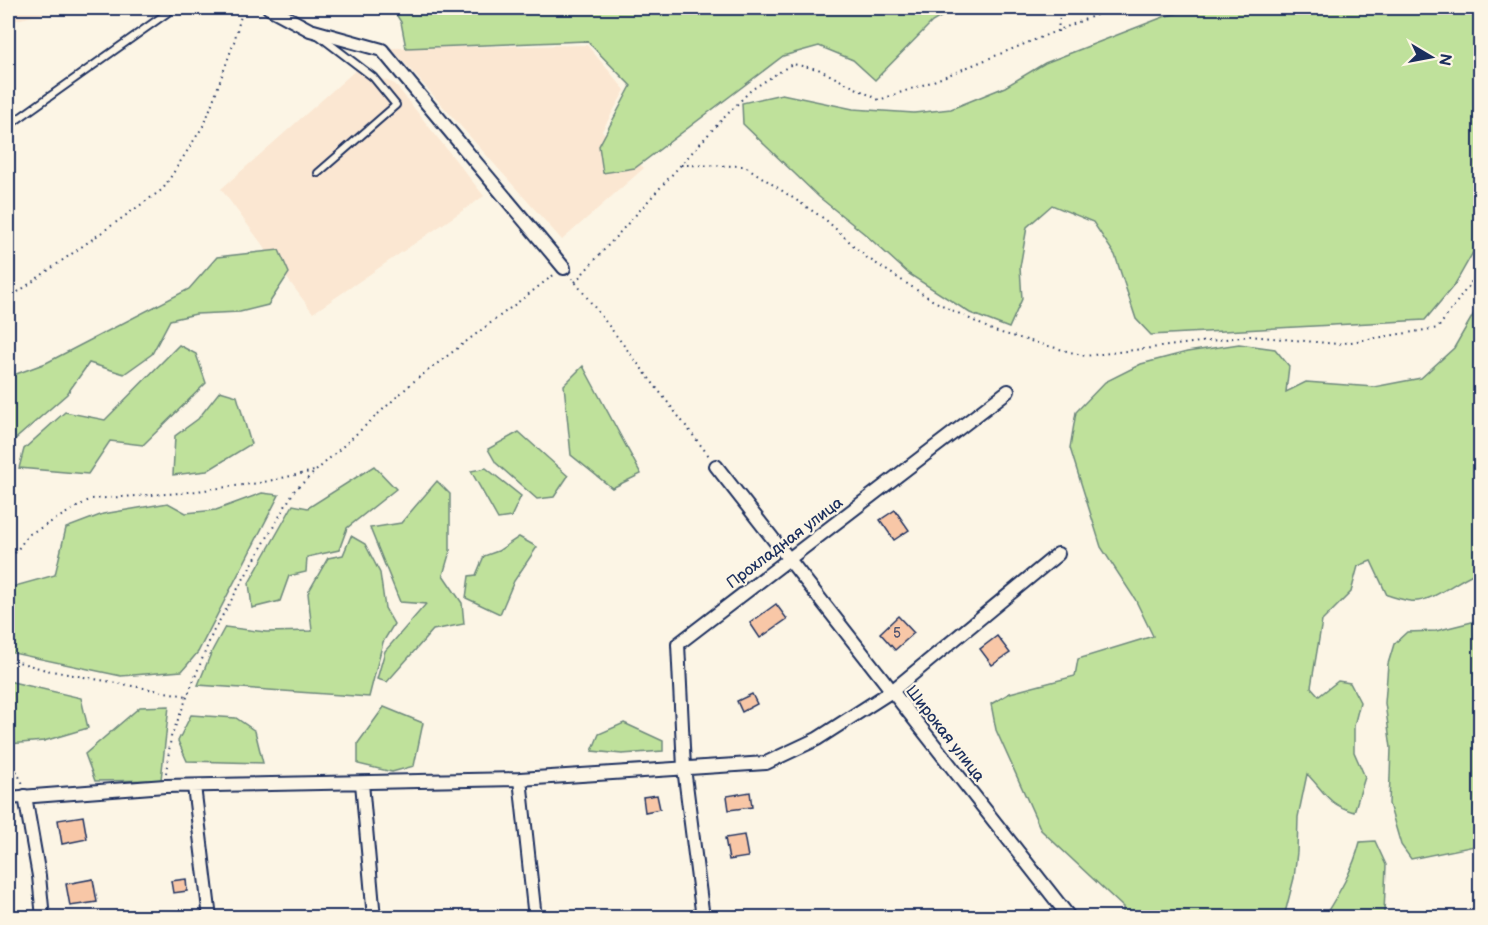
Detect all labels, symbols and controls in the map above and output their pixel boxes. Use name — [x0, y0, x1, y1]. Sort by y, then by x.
north arrow — [1401, 27, 1461, 87]
text: N — [1434, 52, 1455, 67]
street label: Прохладная улица — [723, 493, 847, 593]
house number: 5 — [893, 625, 901, 642]
street label: Широкая улица — [901, 682, 989, 786]

